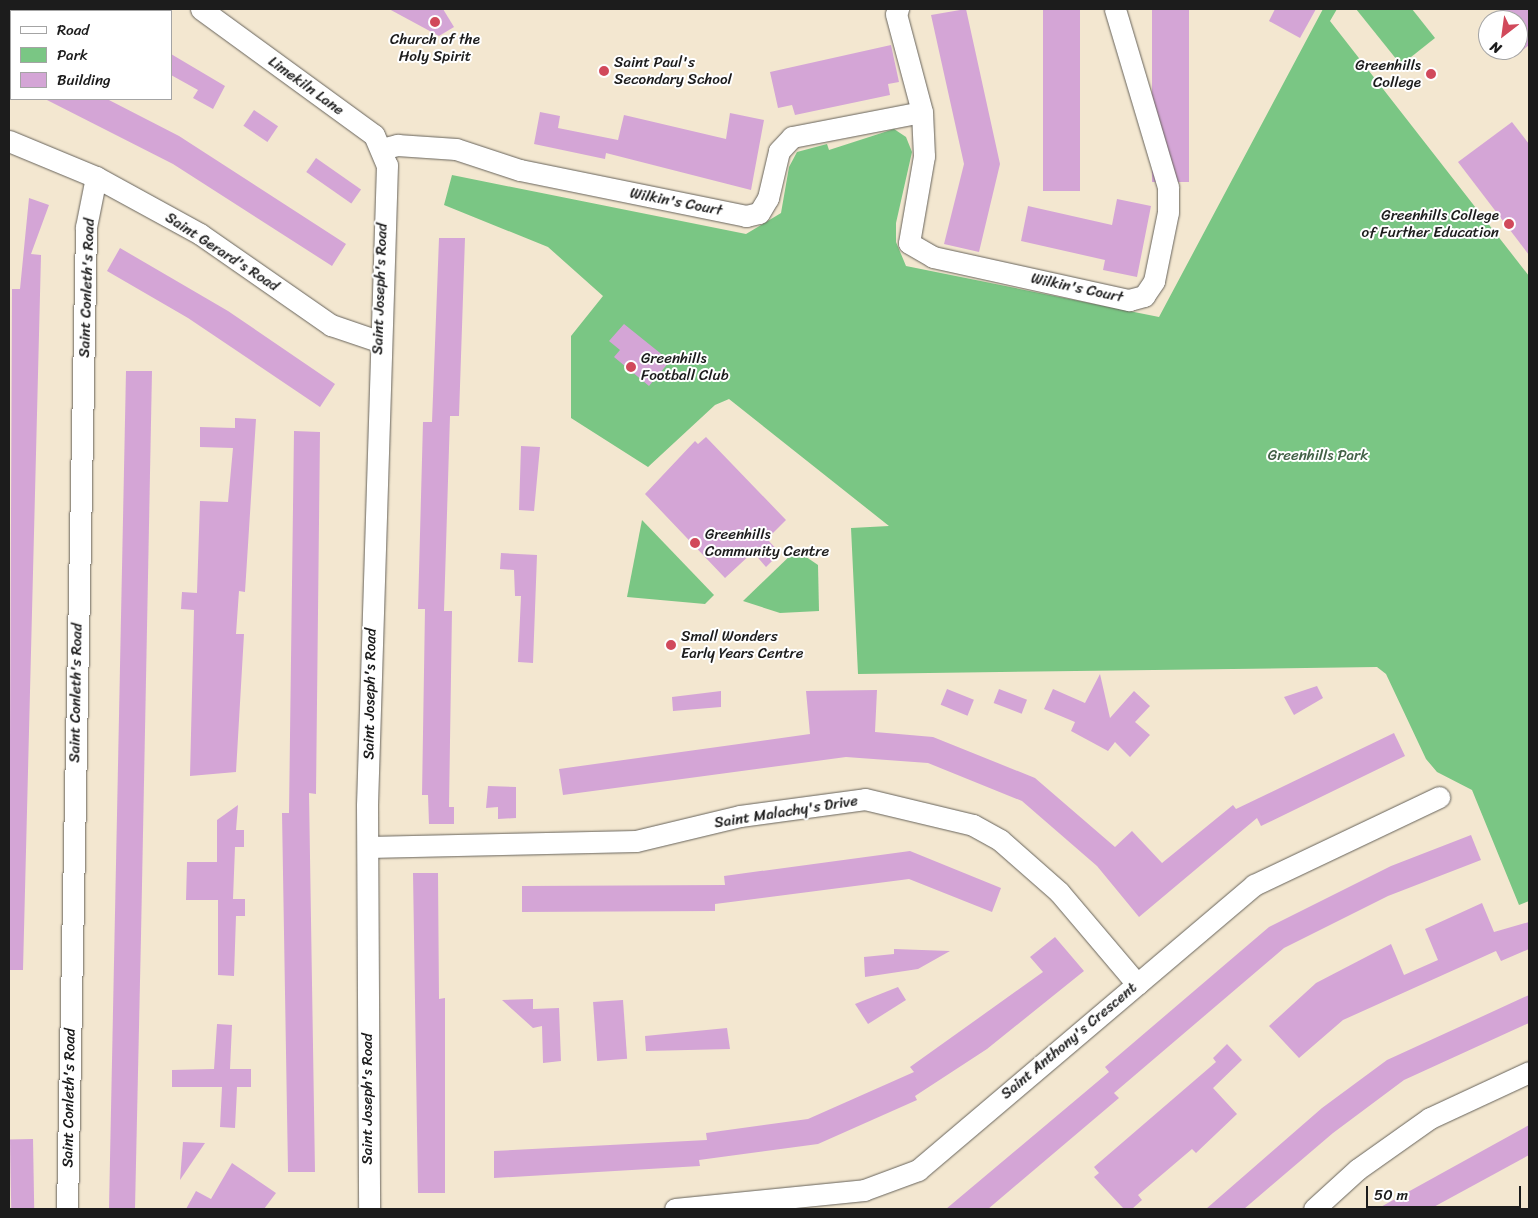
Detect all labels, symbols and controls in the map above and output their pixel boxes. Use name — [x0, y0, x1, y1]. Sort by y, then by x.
legend — [10, 10, 172, 100]
north arrow — [1478, 10, 1528, 60]
marker: Church of the Holy Spirit — [429, 16, 441, 28]
text: Road — [57, 17, 89, 43]
place label: Church of the Holy Spirit — [390, 30, 480, 65]
text: N — [1485, 34, 1506, 61]
text: Park — [57, 42, 88, 68]
street label: Limekiln Lane — [265, 53, 347, 119]
place label: Saint Paul's Secondary School — [614, 53, 732, 88]
place label: Greenhills College — [1355, 56, 1421, 91]
marker: Saint Paul's Secondary School — [598, 65, 610, 77]
text: Building — [57, 67, 111, 93]
marker: Greenhills College — [1425, 68, 1437, 80]
street label: Wilkin's Court — [628, 184, 724, 220]
place label: Greenhills College of Further Education — [1361, 206, 1499, 241]
street label: Saint Gerard's Road — [161, 208, 283, 296]
street label: Saint Conleth's Road — [76, 218, 98, 358]
marker: Greenhills College of Further Education — [1503, 218, 1515, 230]
street label: Saint Joseph's Road — [369, 222, 391, 356]
street label: Wilkin's Court — [1029, 269, 1125, 307]
place label: Greenhills Football Club — [641, 349, 729, 384]
marker: Greenhills Football Club — [625, 361, 637, 373]
park label: Greenhills Park — [1268, 447, 1368, 465]
place label: Greenhills Community Centre — [705, 525, 829, 560]
marker: Greenhills Community Centre — [689, 537, 701, 549]
street label: Saint Conleth's Road — [66, 623, 86, 763]
street label: Saint Joseph's Road — [360, 627, 380, 761]
place label: Small Wonders Early Years Centre — [681, 627, 803, 662]
marker: Small Wonders Early Years Centre — [665, 639, 677, 651]
street label: Saint Malachy's Drive — [713, 792, 859, 832]
street label: Saint Anthony's Crescent — [998, 979, 1140, 1103]
street label: Saint Conleth's Road — [59, 1028, 79, 1168]
street label: Saint Joseph's Road — [359, 1032, 377, 1166]
scale bar — [1368, 1176, 1523, 1208]
text: 50 m — [1374, 1182, 1408, 1208]

